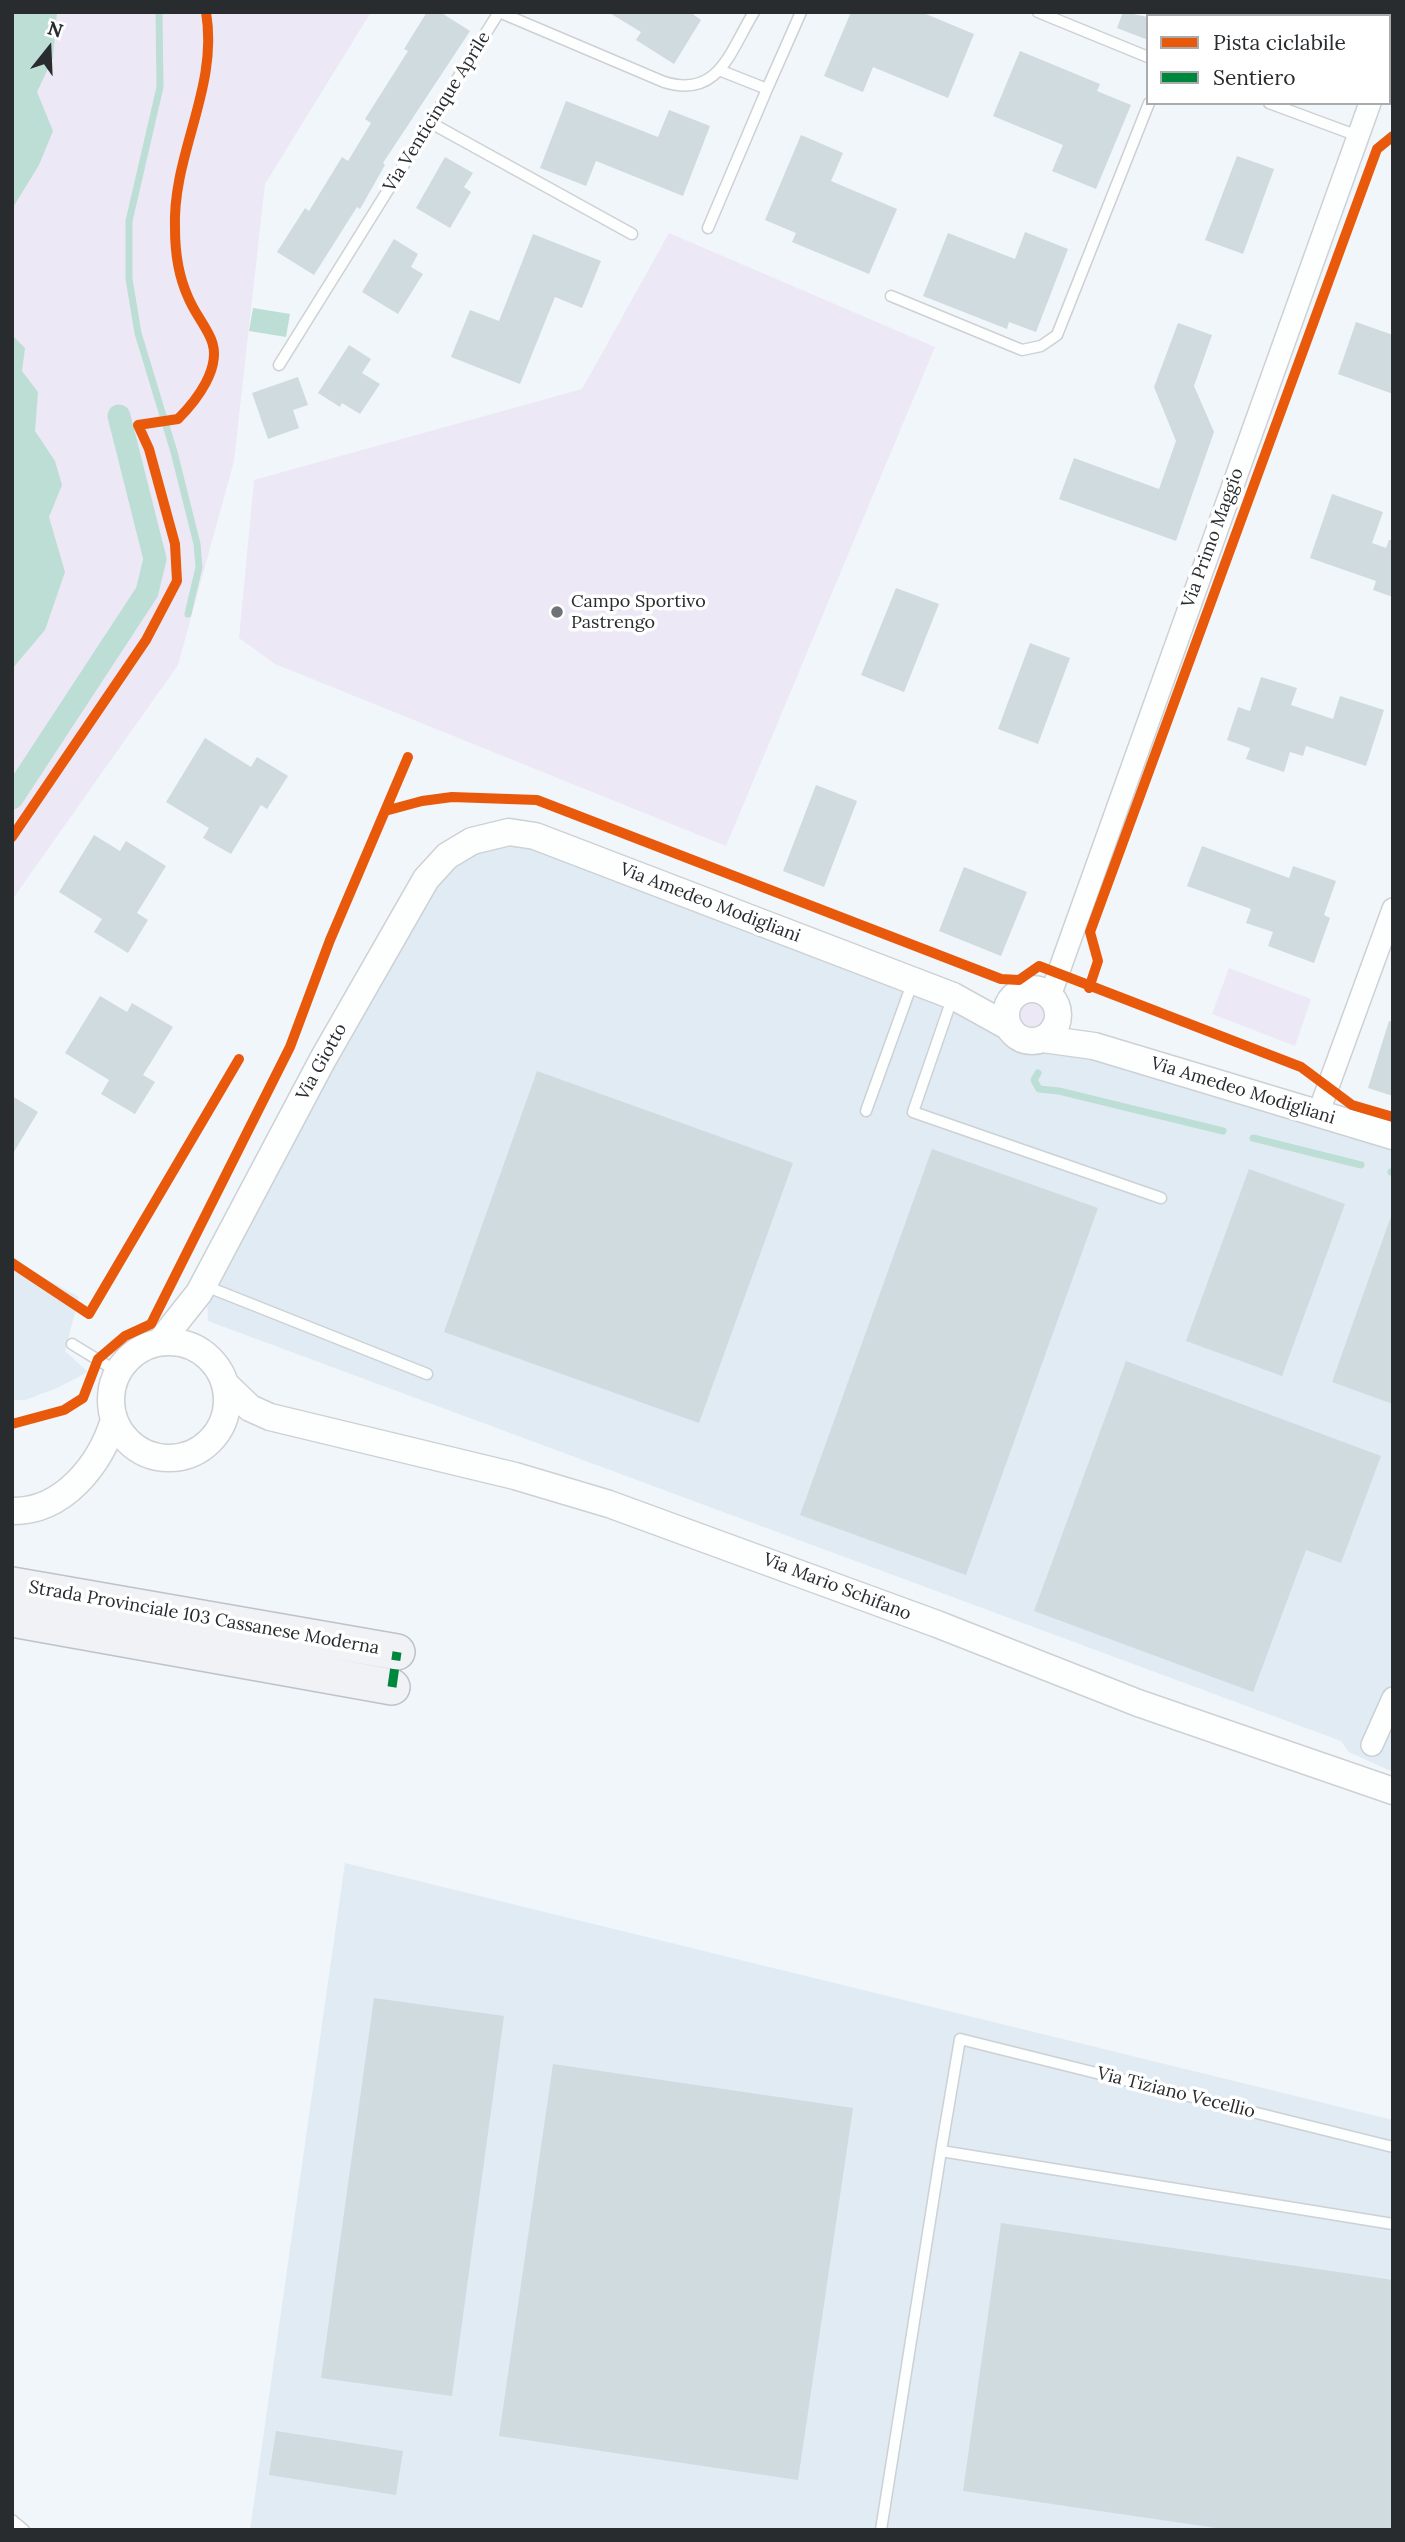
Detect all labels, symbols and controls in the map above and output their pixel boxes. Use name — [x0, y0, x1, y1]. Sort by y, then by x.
north arrow — [14, 14, 84, 84]
legend — [1146, 14, 1391, 105]
text: N — [45, 15, 66, 43]
street label: Via Venticinque Aprile — [379, 28, 495, 196]
text: Pista ciclabile — [1213, 29, 1346, 56]
text: Sentiero — [1213, 64, 1296, 91]
street label: Via Primo Maggio — [1178, 465, 1248, 611]
place label: Campo Sportivo Pastrengo — [571, 591, 706, 634]
marker: Campo Sportivo Pastrengo — [549, 604, 565, 620]
street label: Via Amedeo Modigliani — [617, 859, 803, 947]
street label: Via Giotto — [292, 1020, 352, 1104]
street label: Via Amedeo Modigliani — [1148, 1053, 1338, 1129]
street label: Via Mario Schifano — [760, 1549, 914, 1625]
street label: Strada Provinciale 103 Cassanese Moderna — [27, 1576, 381, 1660]
street label: Via Tiziano Vecellio — [1095, 2063, 1257, 2123]

